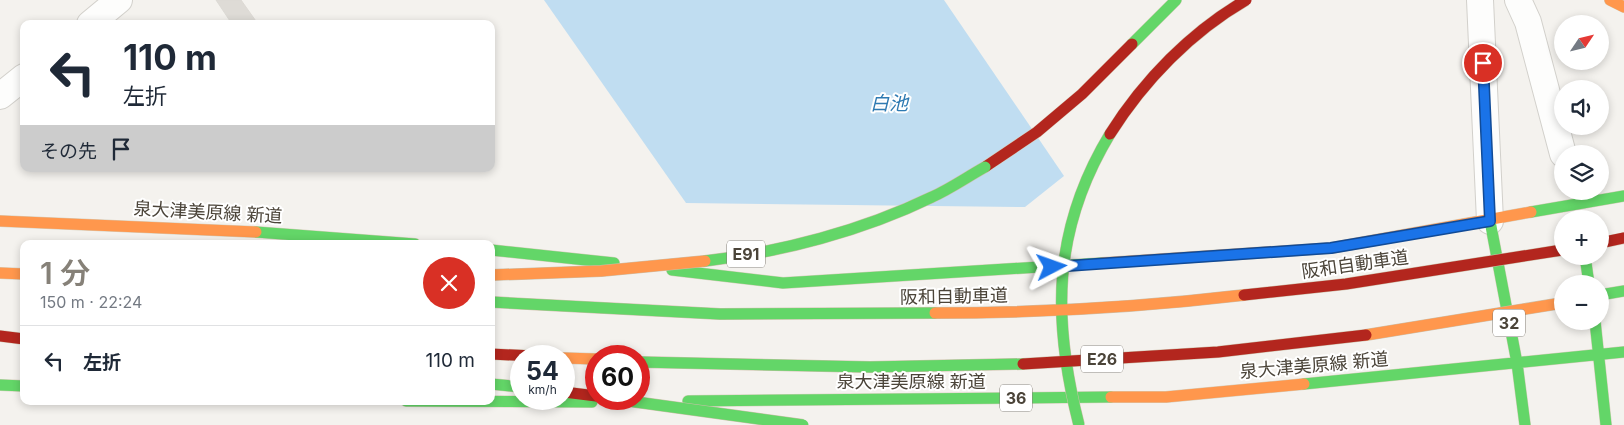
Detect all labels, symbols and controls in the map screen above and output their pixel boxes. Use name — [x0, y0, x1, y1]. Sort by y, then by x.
north arrow — [1554, 15, 1609, 70]
map controls — [1554, 15, 1609, 330]
text: 110 m — [123, 36, 217, 78]
icon: left — [40, 40, 105, 105]
pin — [1462, 42, 1504, 84]
icon: arrive — [1469, 49, 1497, 77]
button: sound — [1554, 80, 1609, 135]
text: 左折 — [123, 83, 167, 109]
water label: 白池 — [870, 92, 910, 115]
icon: arrive — [107, 135, 135, 163]
text: その先 — [40, 140, 97, 163]
button: layers — [1554, 145, 1609, 200]
street label: 泉大津美原線 新道 — [133, 198, 283, 226]
button: + — [1554, 210, 1609, 265]
road number: E91 — [727, 240, 765, 268]
position arrow — [1025, 240, 1077, 292]
street label: 阪和自動車道 — [1300, 246, 1410, 282]
text: 1 分 — [40, 255, 90, 291]
button: close — [423, 257, 475, 309]
button: − — [1554, 275, 1609, 330]
street label: 阪和自動車道 — [900, 285, 1008, 307]
text: 150 m · 22:24 — [40, 292, 142, 312]
road number: 32 — [1493, 309, 1525, 336]
speed limit sign: 60 — [585, 345, 650, 410]
road number: E26 — [1081, 346, 1123, 372]
icon: left — [40, 347, 68, 375]
street label: 泉大津美原線 新道 — [1239, 348, 1389, 382]
text: 110 m — [426, 349, 475, 372]
text: 左折 — [83, 351, 121, 374]
text: 54 — [526, 356, 559, 386]
street label: 泉大津美原線 新道 — [836, 371, 986, 392]
text: km/h — [528, 382, 557, 397]
road number: 36 — [1000, 384, 1032, 412]

